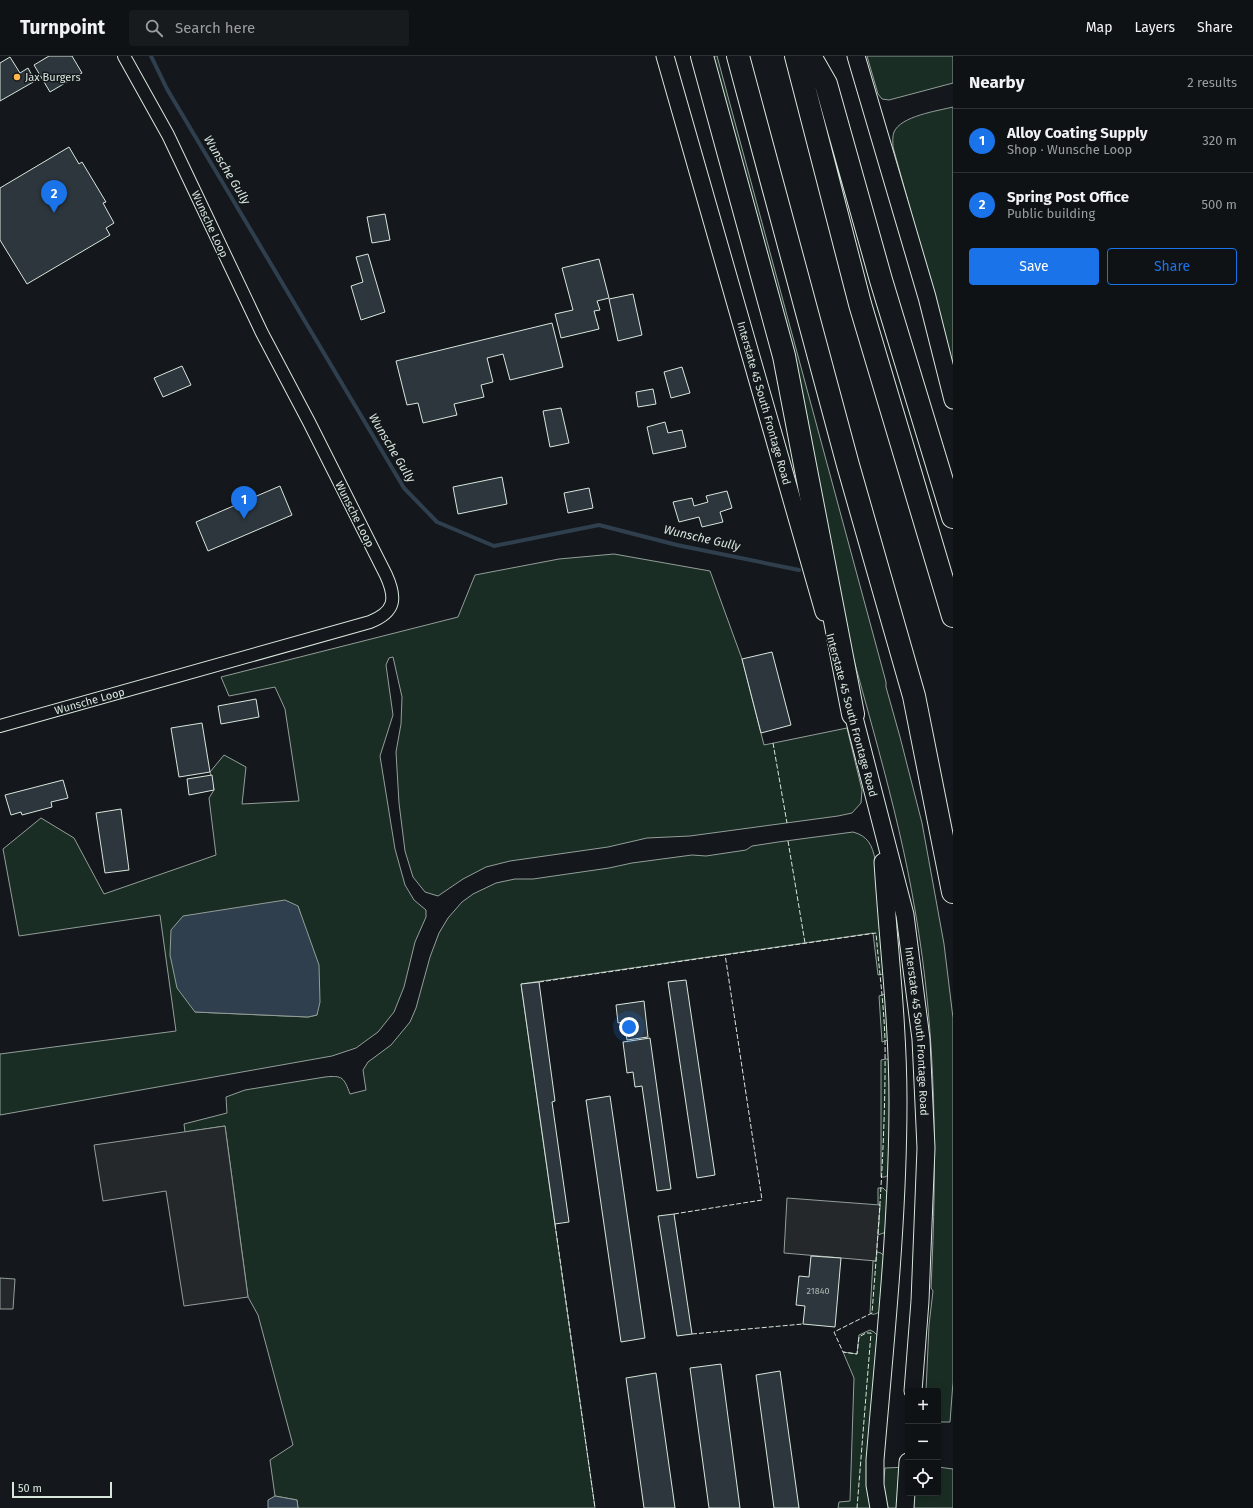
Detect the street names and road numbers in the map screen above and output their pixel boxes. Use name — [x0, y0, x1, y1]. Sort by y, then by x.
street label: Wunsche Loop — [188, 189, 231, 260]
street label: Interstate 45 South Frontage Road — [734, 320, 793, 486]
street label: Wunsche Loop — [332, 479, 377, 549]
street label: Interstate 45 South Frontage Road — [823, 632, 880, 798]
street label: Wunsche Loop — [53, 685, 126, 717]
street label: Interstate 45 South Frontage Road — [902, 946, 931, 1116]

